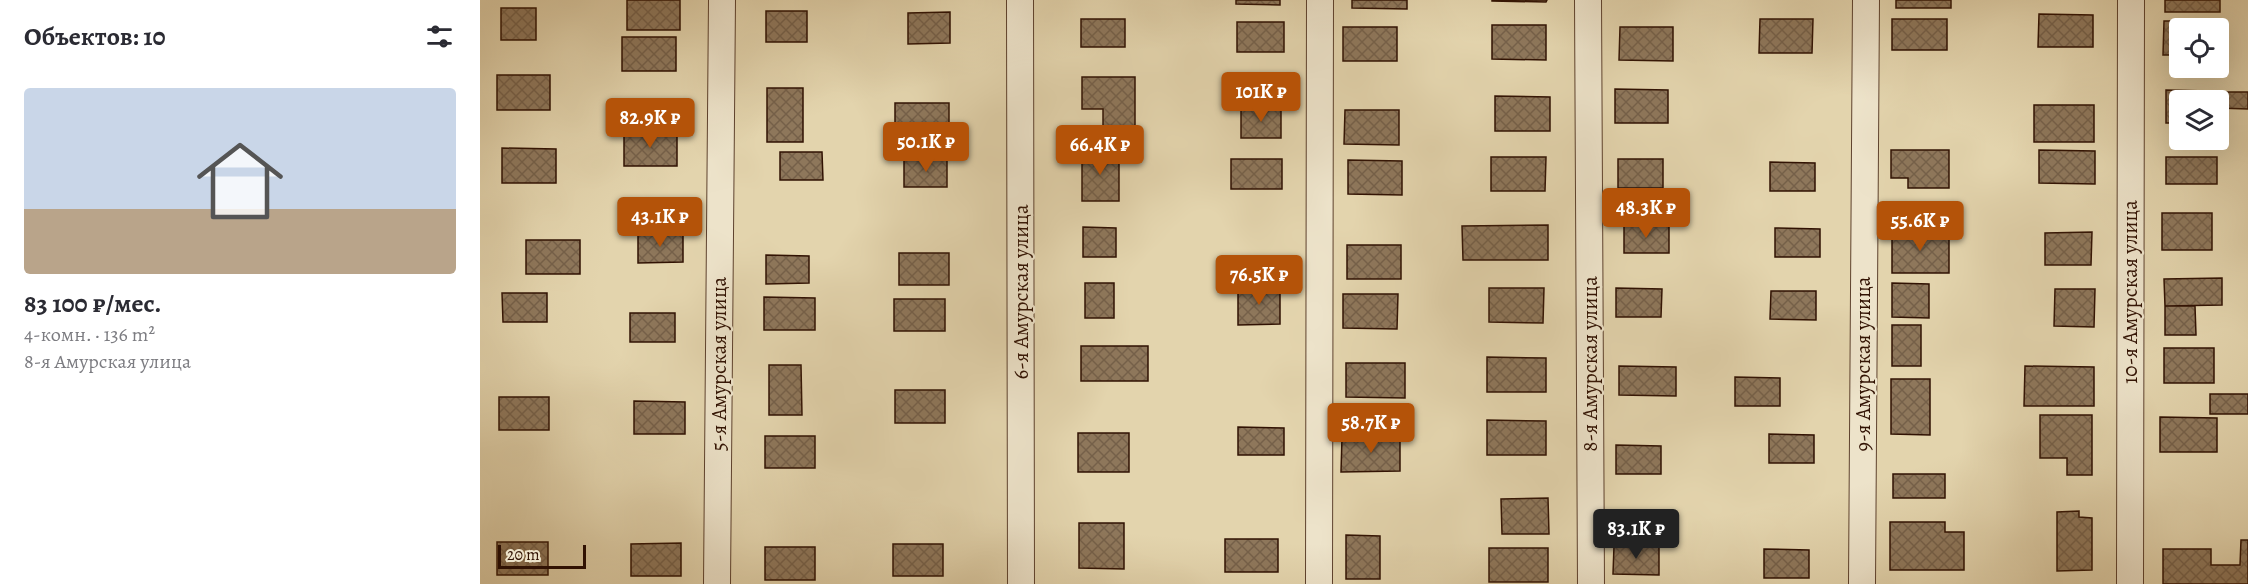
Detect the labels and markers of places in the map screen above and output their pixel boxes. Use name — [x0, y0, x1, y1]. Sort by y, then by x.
pin: 101K ₽ — [1212, 72, 1310, 123]
pin: 82.9K ₽ — [595, 98, 705, 149]
pin: 50.1K ₽ — [871, 122, 981, 173]
pin: 66.4K ₽ — [1045, 125, 1155, 176]
pin: 48.3K ₽ — [1591, 188, 1701, 239]
pin: 43.1K ₽ — [605, 197, 715, 248]
pin: 55.6K ₽ — [1865, 201, 1975, 252]
pin: 76.5K ₽ — [1204, 255, 1314, 306]
pin: 58.7K ₽ — [1316, 403, 1426, 454]
pin: 83.1K ₽ — [1581, 509, 1691, 560]

